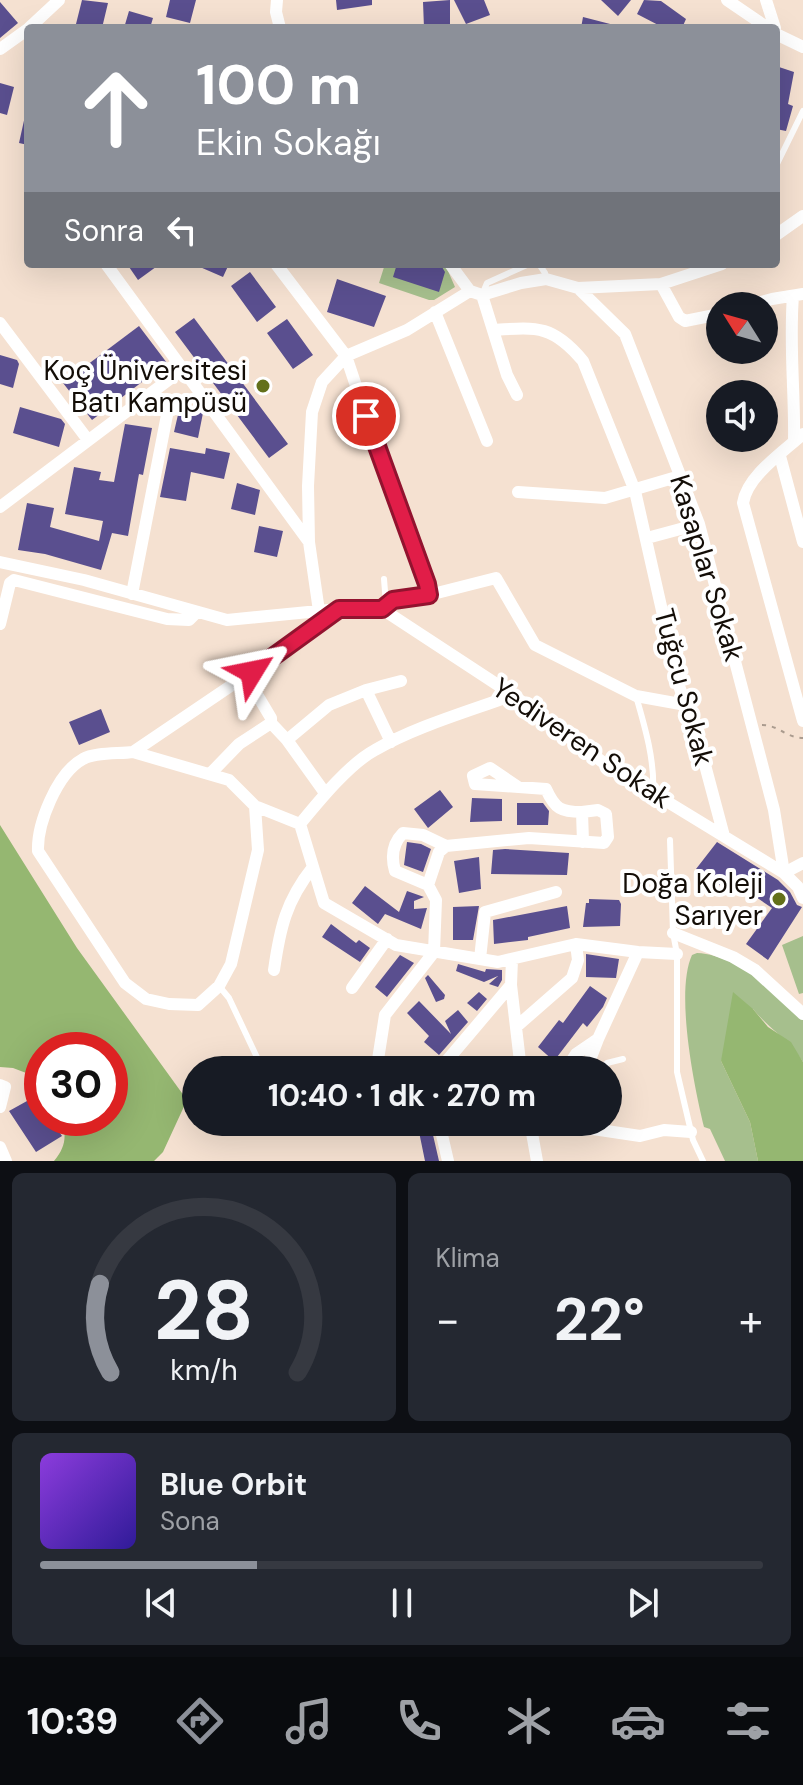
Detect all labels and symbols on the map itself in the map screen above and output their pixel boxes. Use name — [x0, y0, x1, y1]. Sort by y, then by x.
north arrow — [706, 292, 778, 364]
place label: Koç Üniversitesi Batı Kampüsü — [43, 352, 247, 421]
marker: Koç Üniversitesi Batı Kampüsü — [254, 377, 272, 395]
pin — [332, 382, 400, 450]
street label: Kasaplar Sokak — [661, 470, 753, 666]
street label: Tuğcu Sokak — [645, 604, 723, 770]
position arrow — [210, 630, 294, 714]
street label: Yediveren Sokak — [485, 669, 679, 817]
place label: Doğa Koleji Sarıyer — [622, 865, 763, 934]
marker: Doğa Koleji Sarıyer — [770, 890, 788, 908]
speed limit sign: 30 — [24, 1032, 128, 1136]

